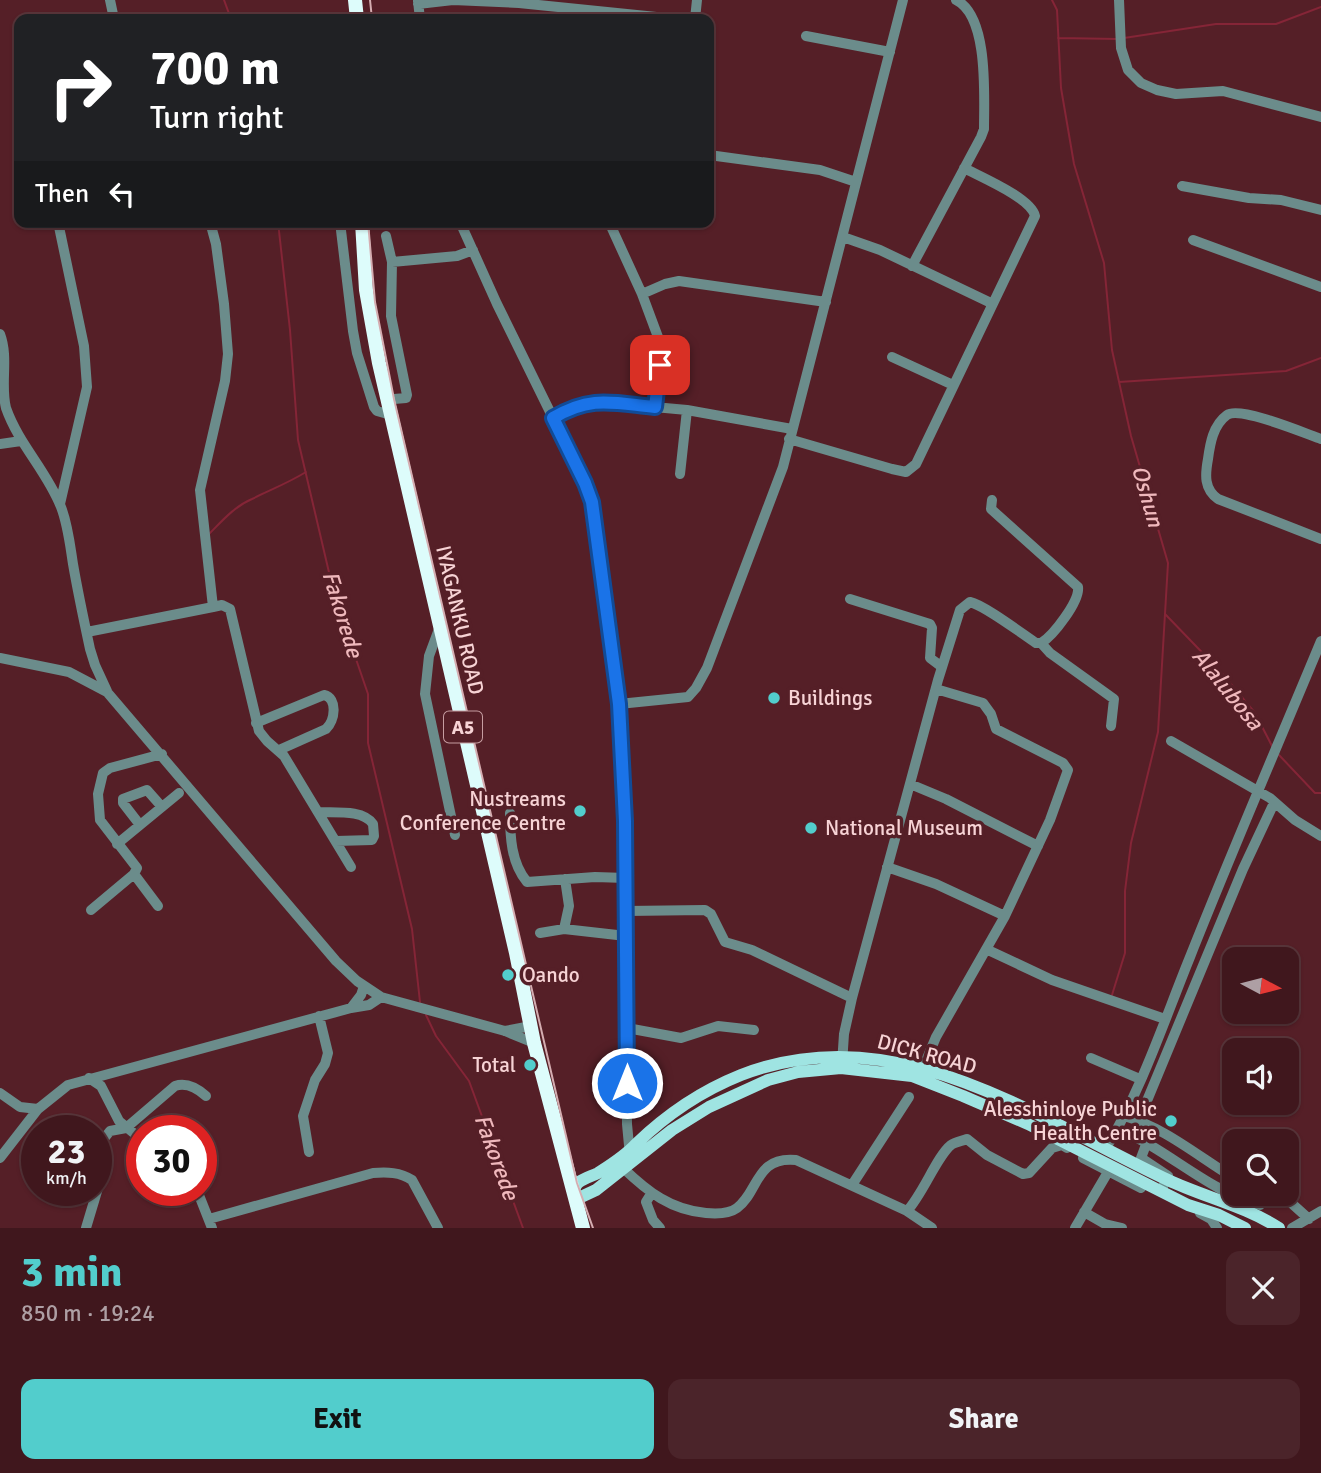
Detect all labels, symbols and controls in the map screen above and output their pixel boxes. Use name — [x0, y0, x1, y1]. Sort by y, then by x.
text: 700 m — [150, 38, 280, 98]
icon: right — [35, 42, 126, 133]
text: Turn right — [150, 98, 283, 137]
icon: left — [103, 175, 141, 213]
text: Then — [35, 178, 89, 210]
pin — [630, 335, 690, 395]
icon: arrive — [641, 346, 679, 384]
water label: Oshun — [1125, 462, 1171, 532]
street label: IYAGANKU ROAD — [430, 543, 490, 697]
water label: Fakorede — [316, 567, 370, 662]
water label: Alalubosa — [1186, 642, 1270, 737]
place label: Buildings — [788, 685, 872, 711]
marker: Buildings — [766, 690, 782, 706]
road number: A5 — [444, 712, 482, 742]
place label: Nustreams Conference Centre — [400, 786, 566, 836]
marker: Nustreams Conference Centre — [572, 803, 588, 819]
place label: National Museum — [825, 815, 983, 841]
marker: National Museum — [803, 820, 819, 836]
north arrow — [1222, 947, 1298, 1024]
map controls — [1222, 947, 1299, 1206]
place label: Oando — [522, 962, 580, 988]
marker: Oando — [500, 967, 516, 983]
street label: DICK ROAD — [874, 1028, 980, 1080]
button: sound — [1222, 1038, 1299, 1115]
position arrow — [590, 1046, 664, 1120]
place label: Total — [473, 1052, 516, 1078]
marker: Total — [522, 1057, 538, 1073]
place label: Alesshinloye Public Health Centre — [984, 1096, 1157, 1146]
water label: Fakorede — [468, 1110, 526, 1205]
marker: Alesshinloye Public Health Centre — [1163, 1113, 1179, 1129]
speed limit sign: 30 — [126, 1115, 217, 1206]
button: search — [1222, 1129, 1299, 1206]
text: 23 — [48, 1130, 85, 1173]
text: km/h — [46, 1167, 87, 1189]
text: 3 min — [21, 1247, 122, 1298]
button: close — [1226, 1251, 1300, 1325]
text: 850 m · 19:24 — [21, 1299, 155, 1328]
button: Exit — [21, 1379, 654, 1459]
button: Share — [668, 1379, 1300, 1459]

